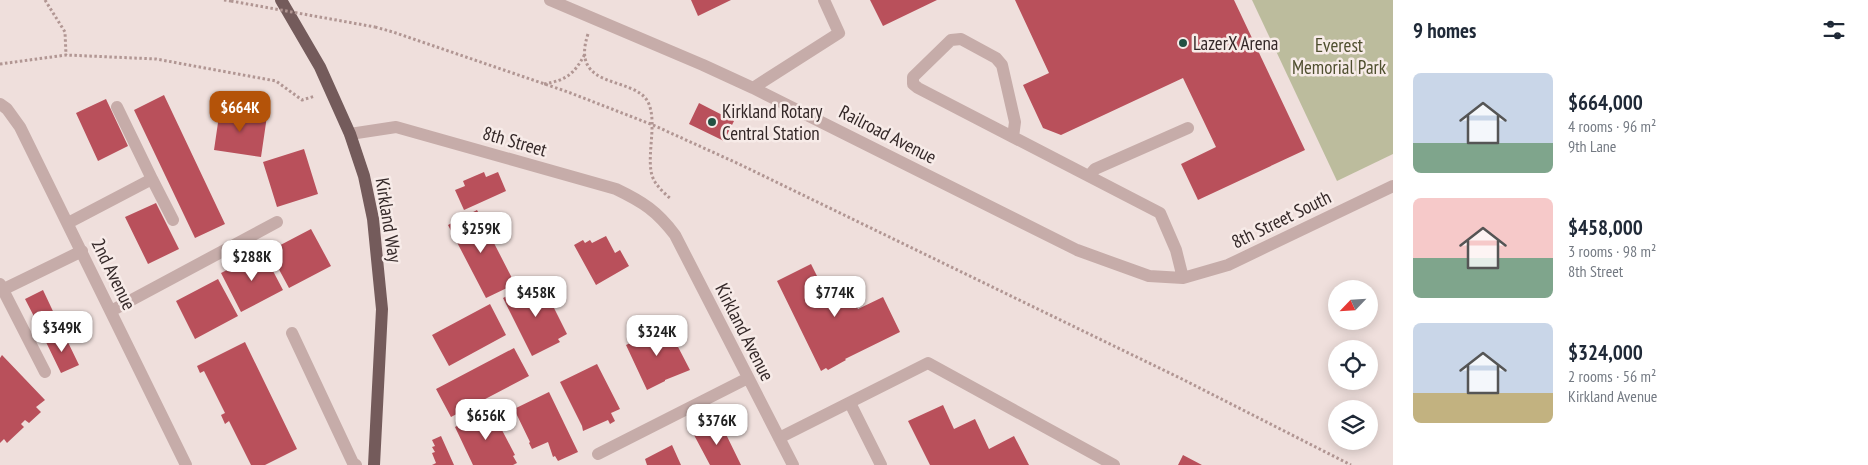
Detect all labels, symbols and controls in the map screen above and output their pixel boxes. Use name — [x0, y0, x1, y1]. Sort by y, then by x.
icon: filters — [1820, 16, 1848, 44]
text: 9 homes — [1413, 17, 1476, 44]
place label: LazerX Arena — [1193, 31, 1278, 55]
park label: Everest Memorial Park — [1292, 33, 1387, 79]
marker: LazerX Arena — [1177, 37, 1189, 49]
text: $664,000 — [1568, 89, 1643, 116]
pin: $664K — [205, 90, 275, 133]
icon: home — [1453, 93, 1513, 153]
text: $664K — [221, 97, 259, 117]
place label: Kirkland Rotary Central Station — [722, 99, 823, 145]
street label: Railroad Avenue — [835, 99, 941, 169]
marker: Kirkland Rotary Central Station — [706, 116, 718, 128]
text: 4 rooms · 96 m² — [1568, 116, 1656, 136]
street label: 8th Street — [480, 120, 551, 162]
text: 9th Lane — [1568, 136, 1616, 156]
street label: Kirkland Way — [370, 176, 408, 265]
street label: 8th Street South — [1227, 185, 1335, 253]
pin: $259K — [446, 212, 516, 254]
text: $458,000 — [1568, 214, 1643, 241]
text: $259K — [462, 218, 500, 238]
icon: home — [1453, 218, 1513, 278]
street label: 2nd Avenue — [86, 234, 142, 314]
pin: $288K — [217, 240, 287, 282]
text: 3 rooms · 98 m² — [1568, 241, 1656, 261]
text: $288K — [233, 246, 271, 266]
text: 8th Street — [1568, 261, 1623, 281]
pin: $458K — [501, 276, 571, 318]
pin: $774K — [800, 276, 870, 318]
street label: Kirkland Avenue — [710, 279, 780, 385]
north arrow — [1328, 280, 1378, 330]
map controls — [1328, 280, 1378, 450]
text: $458K — [517, 282, 555, 302]
text: $774K — [816, 282, 854, 302]
pin: $349K — [27, 310, 97, 353]
pin: $324K — [622, 314, 692, 357]
text: $349K — [43, 317, 81, 337]
text: $324K — [638, 321, 676, 341]
text: $324,000 — [1568, 339, 1643, 366]
button: locate — [1328, 340, 1378, 390]
icon: home — [1453, 343, 1513, 403]
text: 2 rooms · 56 m² — [1568, 366, 1656, 386]
text: Kirkland Avenue — [1568, 386, 1657, 406]
pin: $656K — [451, 398, 521, 441]
button: layers — [1328, 400, 1378, 450]
pin: $376K — [682, 404, 752, 446]
text: $656K — [467, 405, 505, 425]
text: $376K — [698, 410, 736, 430]

